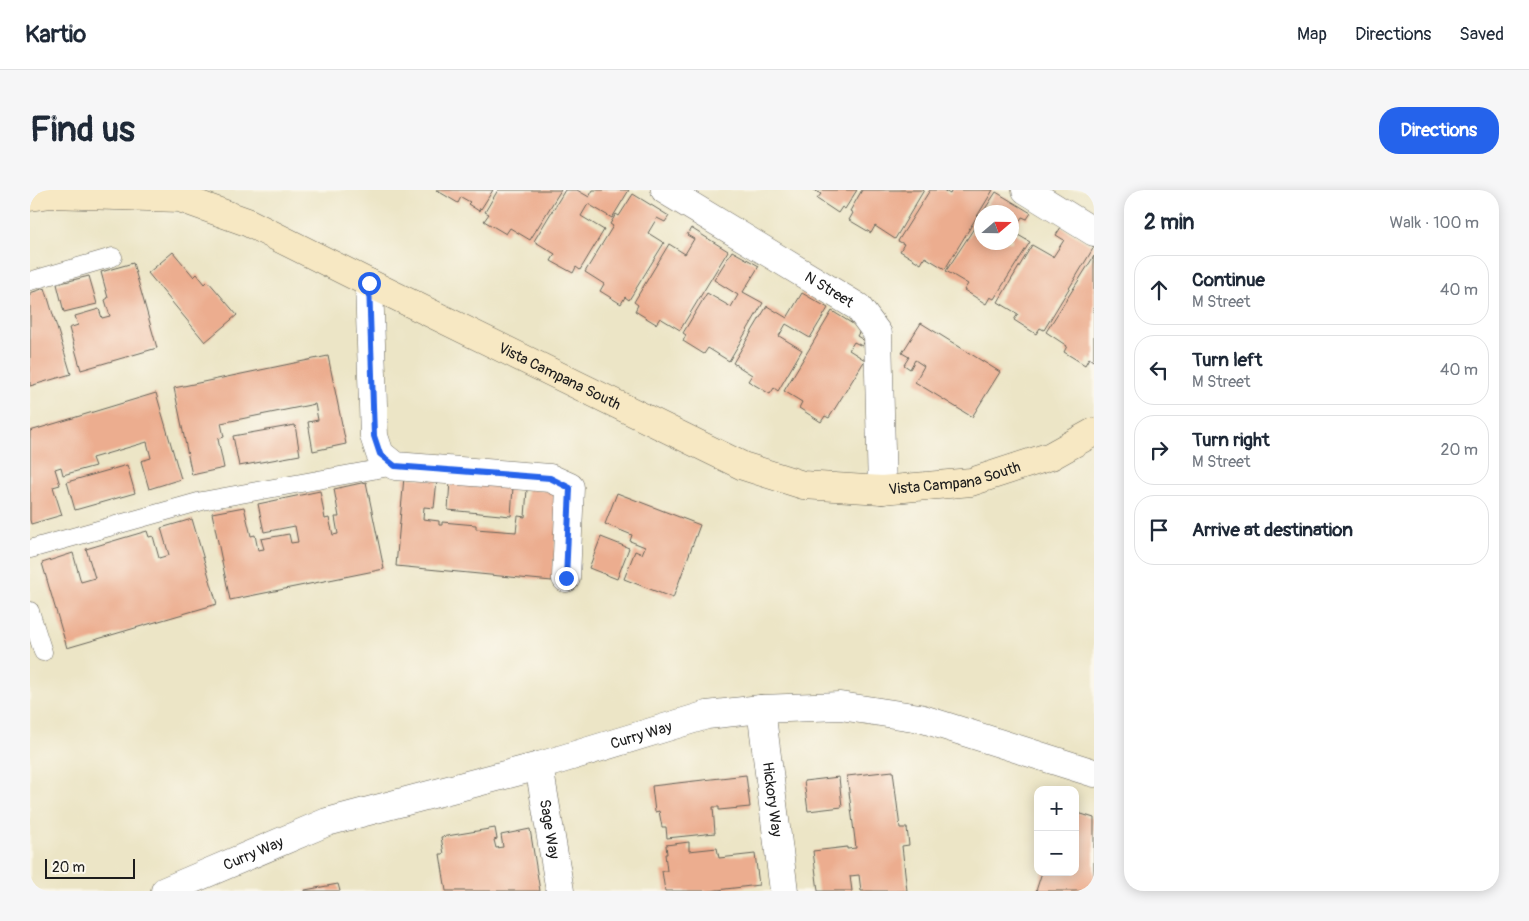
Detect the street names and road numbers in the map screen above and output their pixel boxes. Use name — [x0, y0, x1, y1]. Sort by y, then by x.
street label: N Street — [801, 268, 858, 313]
street label: Vista Campana South — [495, 339, 624, 415]
street label: Vista Campana South — [888, 458, 1023, 499]
street label: Curry Way — [608, 717, 675, 754]
street label: Hickory Way — [758, 761, 786, 839]
street label: Sage Way — [535, 798, 564, 861]
street label: Curry Way — [221, 832, 287, 875]

